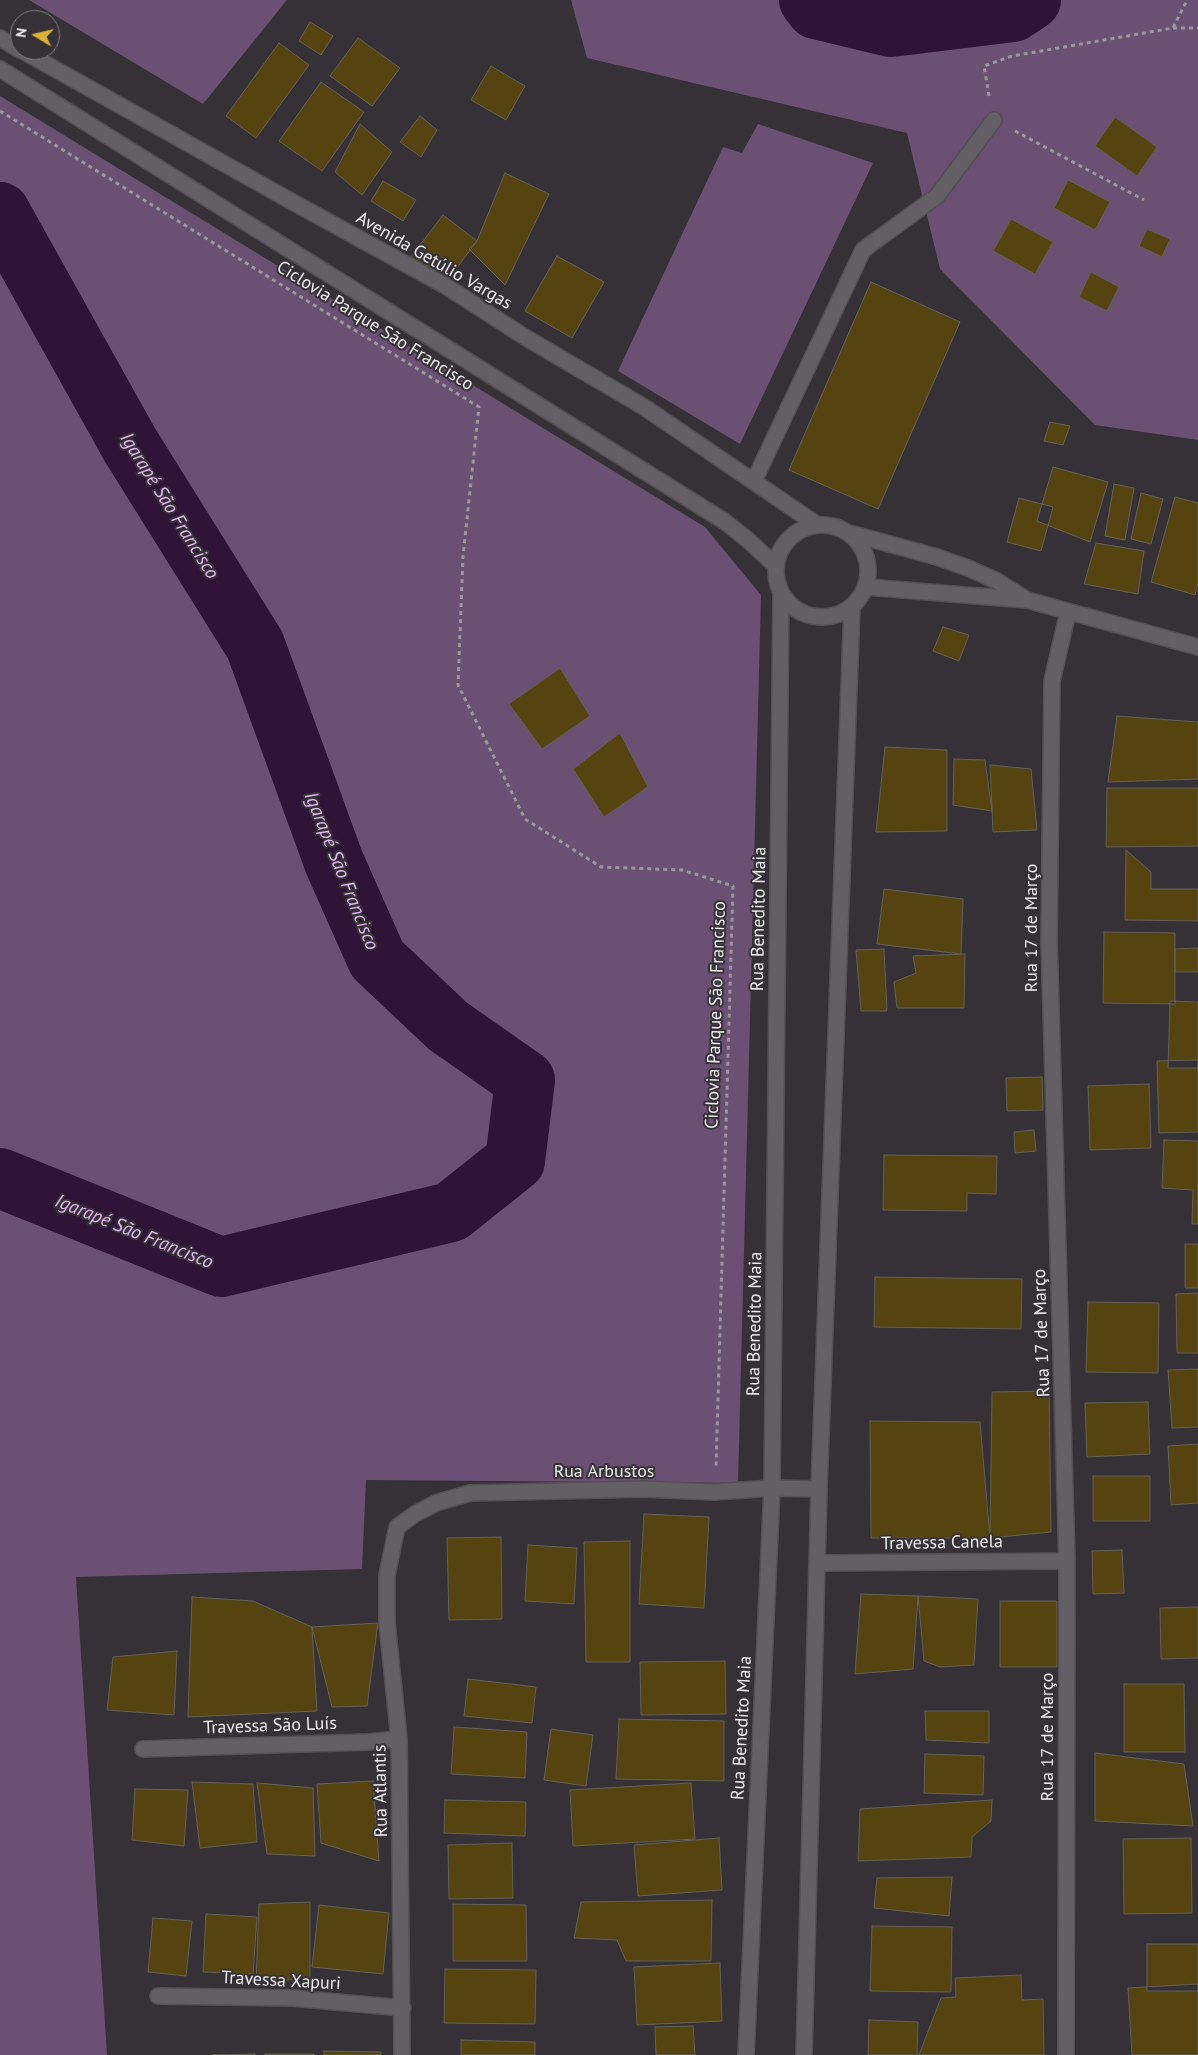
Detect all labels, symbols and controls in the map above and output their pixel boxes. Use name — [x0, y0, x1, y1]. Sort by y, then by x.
north arrow — [10, 10, 60, 60]
text: N — [12, 27, 31, 39]
street label: Avenida Getúlio Vargas — [352, 207, 516, 315]
street label: Ciclovia Parque São Francisco — [273, 256, 477, 396]
water label: Igarapé São Francisco — [115, 428, 223, 584]
water label: Igarapé São Francisco — [299, 789, 383, 953]
street label: Rua Benedito Maia — [747, 847, 771, 991]
street label: Rua 17 de Março — [1021, 864, 1043, 992]
street label: Ciclovia Parque São Francisco — [701, 901, 731, 1129]
water label: Igarapé São Francisco — [52, 1190, 216, 1274]
street label: Rua Benedito Maia — [743, 1252, 767, 1396]
street label: Rua 17 de Março — [1029, 1268, 1055, 1398]
street label: Rua Arbustos — [554, 1461, 654, 1483]
street label: Travessa Canela — [881, 1531, 1003, 1555]
street label: Rua Benedito Maia — [727, 1655, 757, 1801]
street label: Rua 17 de Março — [1037, 1673, 1059, 1801]
street label: Travessa São Luís — [203, 1713, 337, 1739]
street label: Rua Atlantis — [369, 1744, 393, 1838]
street label: Travessa Xapuri — [221, 1967, 341, 1995]

